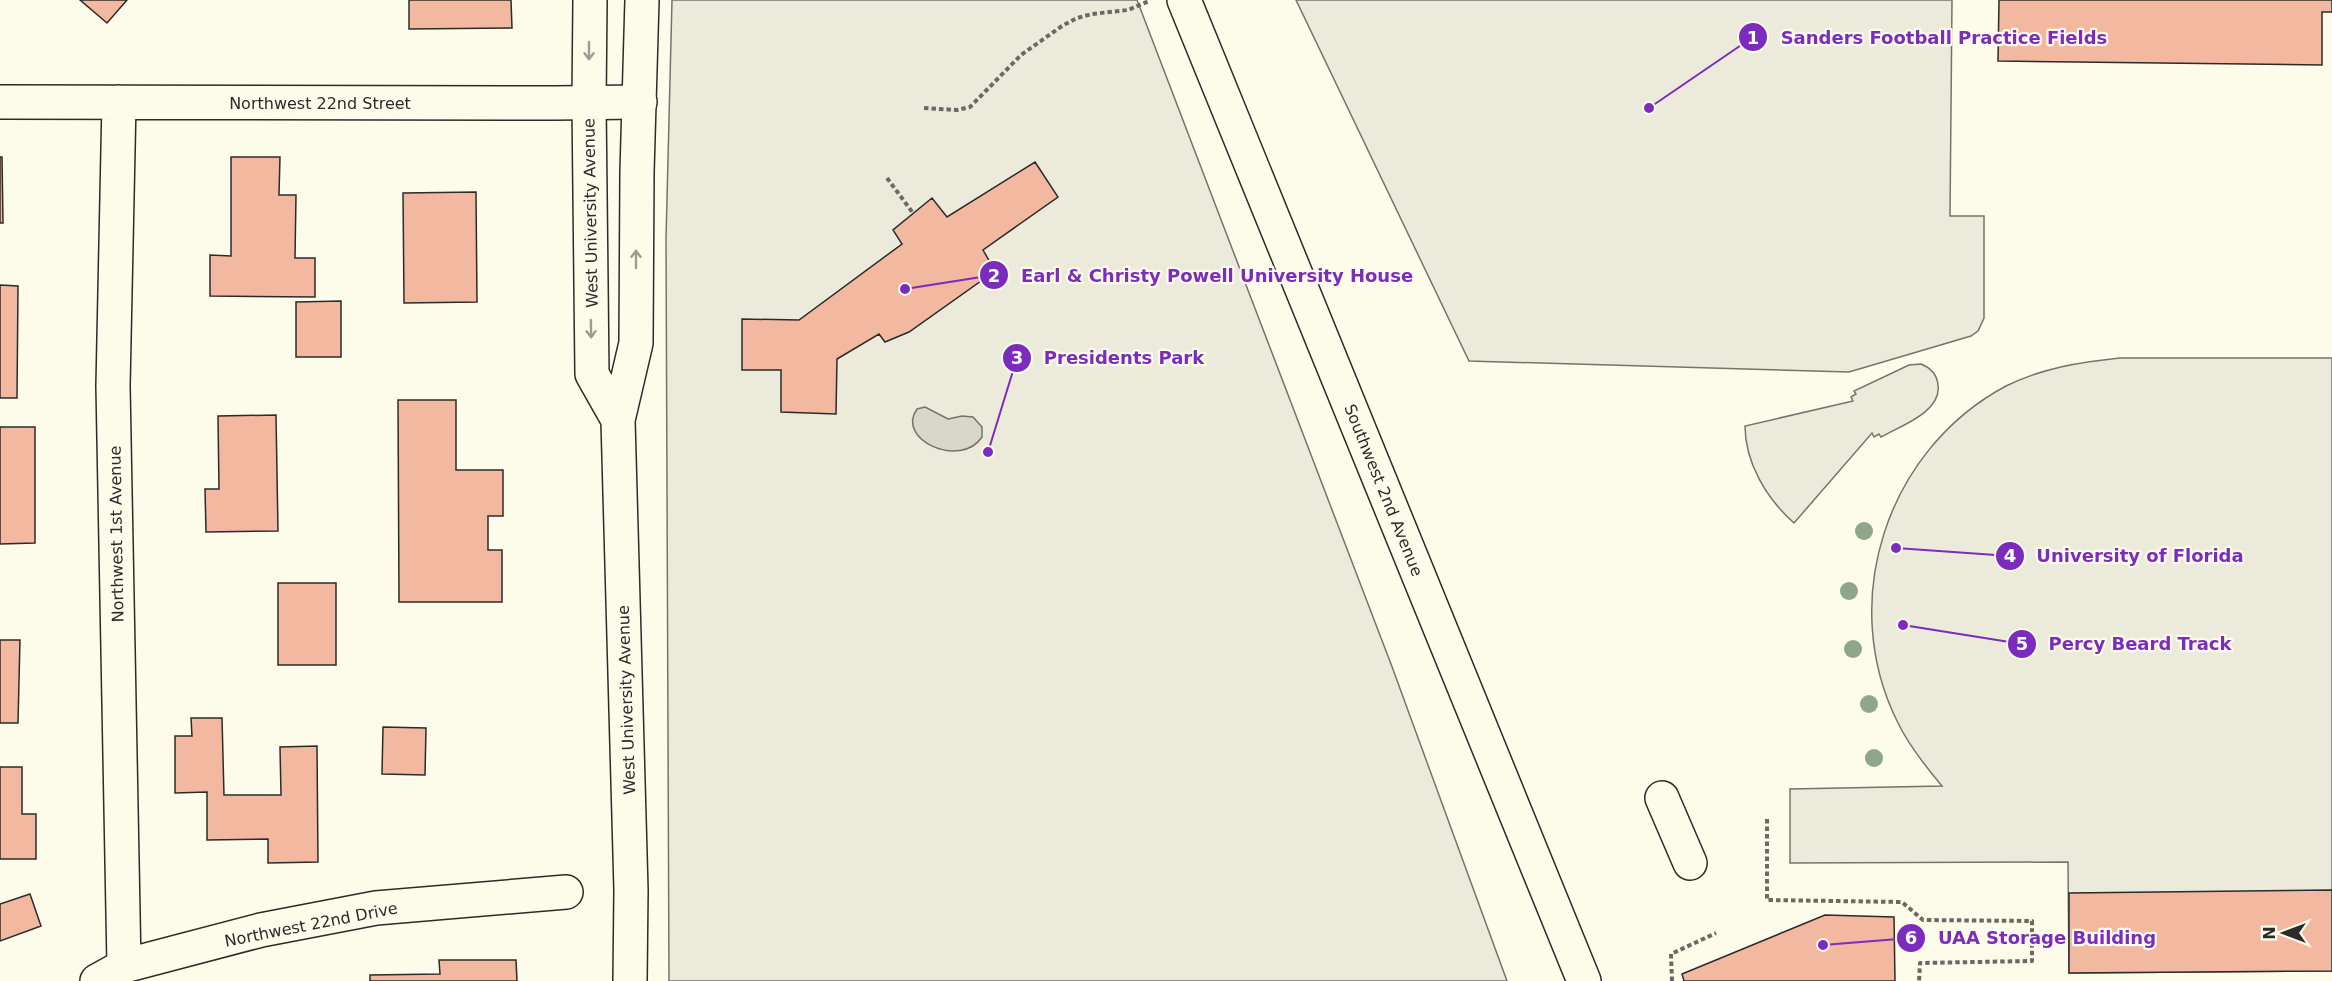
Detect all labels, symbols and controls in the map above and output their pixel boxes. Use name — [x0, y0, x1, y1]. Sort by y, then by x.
callout: Sanders Football Practice Fields — [1738, 19, 2119, 55]
text: 1 — [1747, 27, 1759, 48]
text: Sanders Football Practice Fields — [1781, 27, 2107, 48]
one-way arrow — [583, 41, 595, 61]
street label: Northwest 22nd Street — [229, 94, 411, 113]
street label: West University Avenue — [579, 118, 602, 308]
one-way arrow — [630, 249, 642, 269]
callout: Earl & Christy Powell University House — [979, 257, 1425, 293]
text: 2 — [988, 265, 1000, 286]
text: Earl & Christy Powell University House — [1021, 265, 1413, 286]
one-way arrow — [585, 319, 597, 339]
callout: Presidents Park — [1002, 340, 1216, 376]
text: 3 — [1011, 347, 1023, 368]
text: Presidents Park — [1044, 347, 1205, 368]
street label: Southwest 2nd Avenue — [1340, 401, 1427, 579]
street label: Northwest 1st Avenue — [105, 445, 128, 622]
callout: University of Florida — [1995, 538, 2256, 574]
text: 4 — [2004, 545, 2016, 566]
text: University of Florida — [2036, 545, 2244, 566]
street label: West University Avenue — [614, 605, 639, 795]
callout: Percy Beard Track — [2007, 626, 2244, 662]
text: 5 — [2016, 633, 2028, 654]
text: Percy Beard Track — [2048, 633, 2233, 654]
street label: Northwest 22nd Drive — [223, 898, 399, 951]
north arrow — [2254, 903, 2314, 963]
callout: UAA Storage Building — [1896, 920, 2168, 956]
text: N — [2260, 926, 2279, 940]
text: 6 — [1905, 927, 1917, 948]
text: UAA Storage Building — [1938, 927, 2156, 948]

